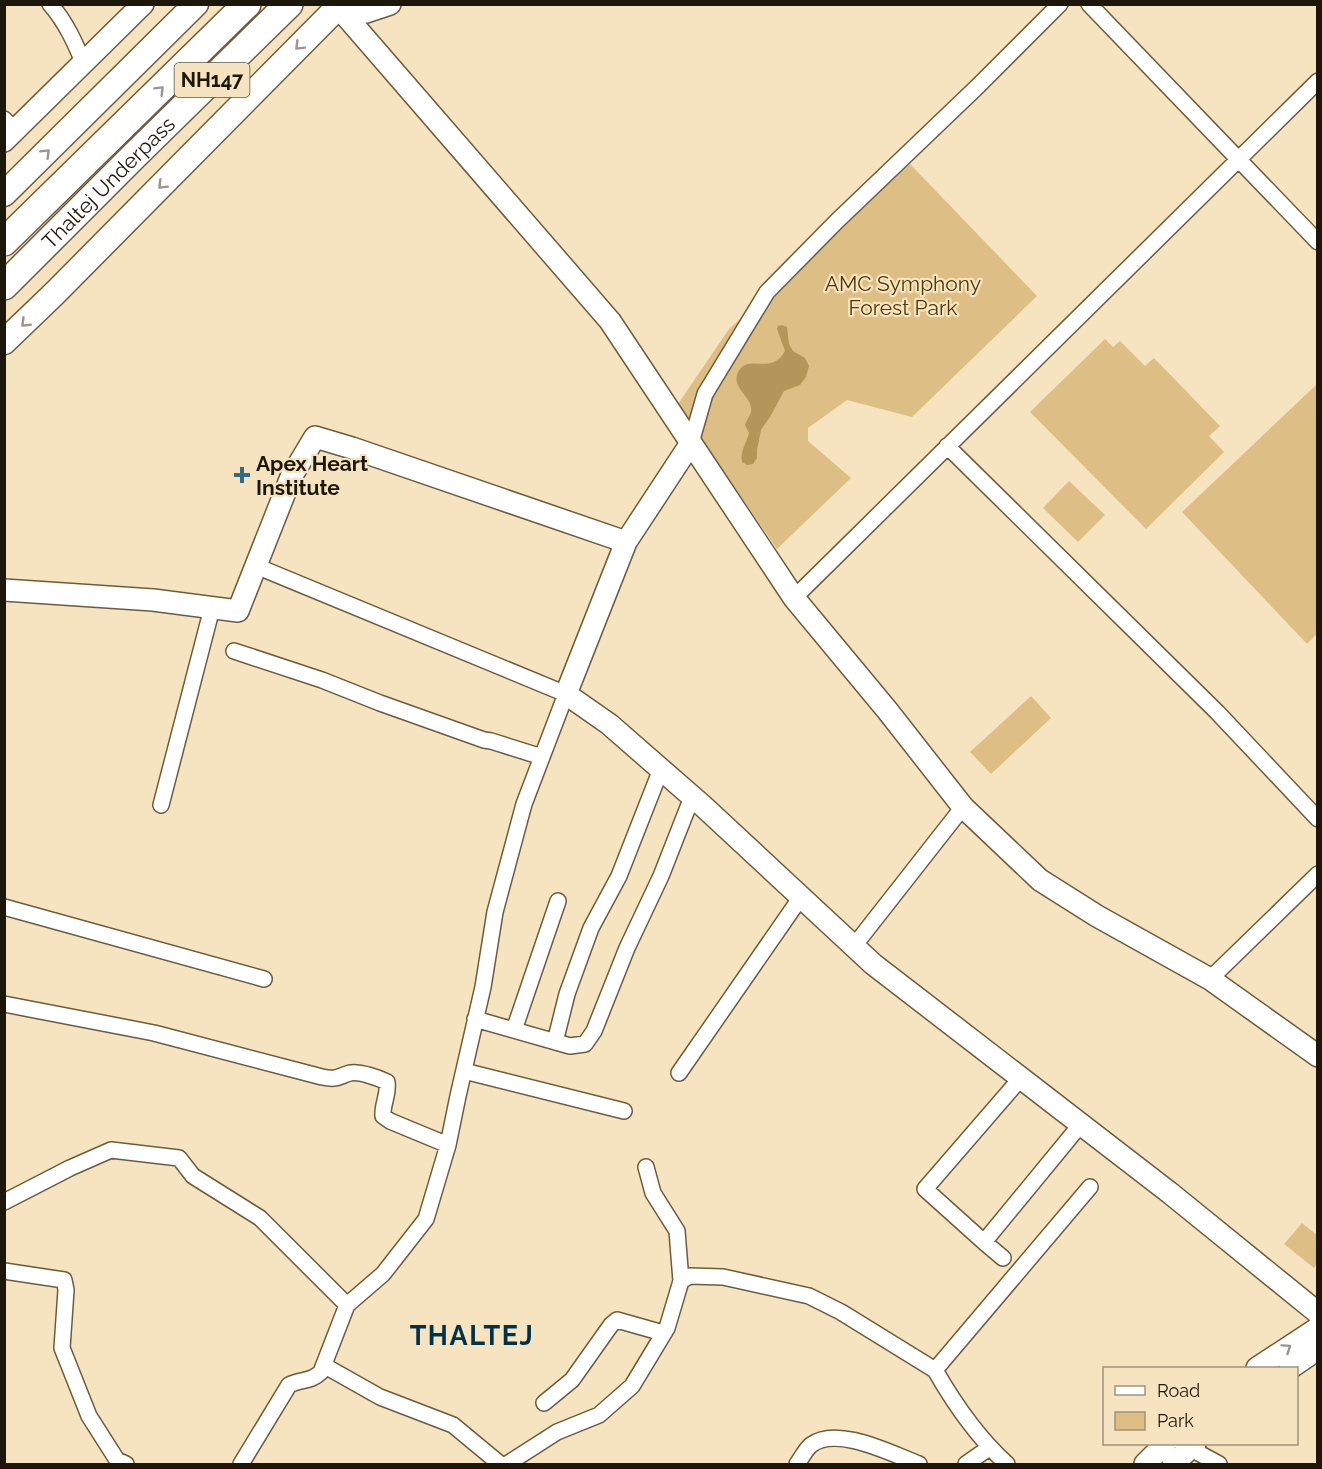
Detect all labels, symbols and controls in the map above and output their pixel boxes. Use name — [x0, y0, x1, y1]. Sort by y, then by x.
one-way arrow — [296, 39, 306, 50]
road number: NH147 — [174, 63, 250, 97]
one-way arrow — [153, 86, 163, 97]
street label: Thaltej Underpass — [37, 111, 180, 253]
one-way arrow — [40, 149, 50, 160]
one-way arrow — [159, 177, 170, 188]
park label: AMC Symphony Forest Park — [825, 271, 981, 320]
one-way arrow — [21, 315, 32, 326]
place label: Apex Heart Institute — [256, 451, 368, 500]
marker: Apex Heart Institute — [233, 466, 251, 484]
district label: THALTEJ — [410, 1320, 534, 1351]
one-way arrow — [1280, 1344, 1291, 1355]
legend — [1103, 1367, 1298, 1445]
text: Road — [1157, 1380, 1200, 1401]
text: Park — [1157, 1410, 1194, 1431]

